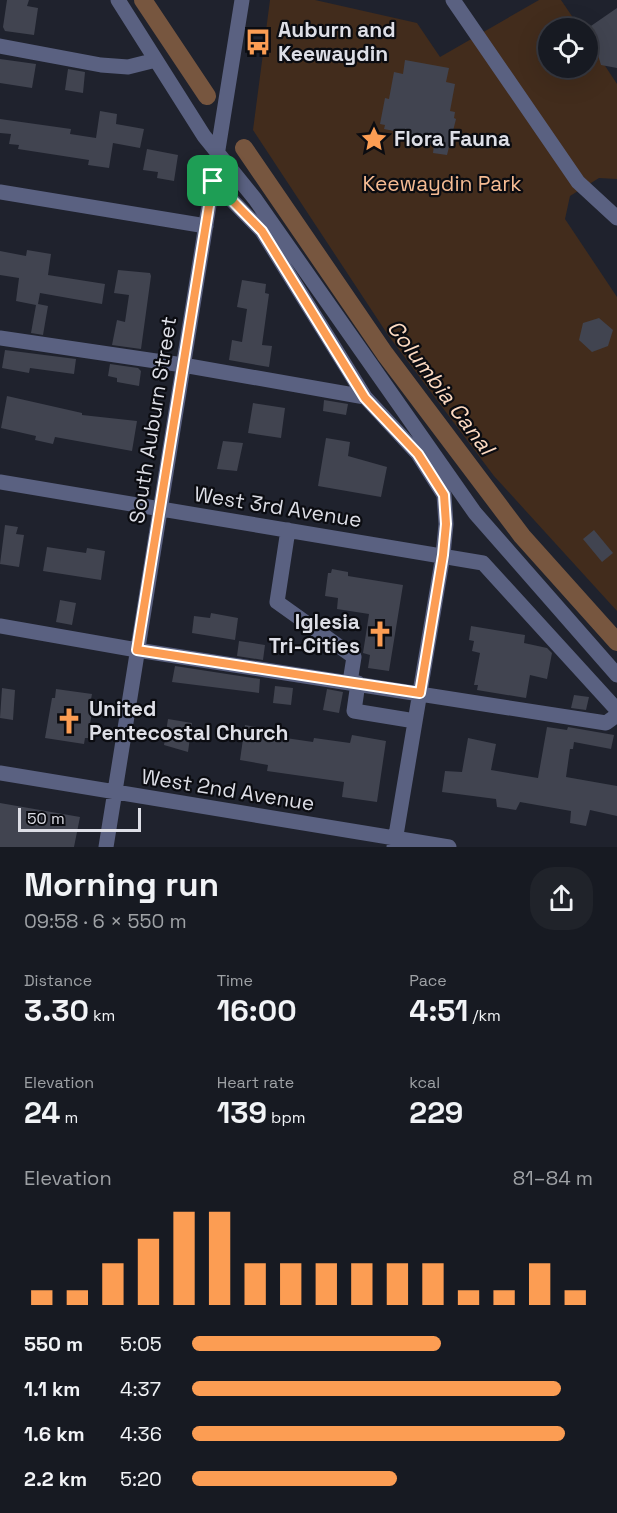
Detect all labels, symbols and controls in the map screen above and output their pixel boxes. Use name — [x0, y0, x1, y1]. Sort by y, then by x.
place label: Auburn and Keewaydin — [278, 16, 396, 67]
map controls — [538, 18, 598, 78]
button: locate — [538, 18, 598, 78]
bus stop icon: Auburn and Keewaydin — [243, 27, 273, 57]
place icon: Flora Fauna — [359, 124, 389, 154]
place label: Flora Fauna — [394, 125, 510, 152]
pin — [187, 155, 238, 206]
icon: arrive — [196, 164, 229, 197]
park label: Keewaydin Park — [363, 170, 521, 197]
water label: Columbia Canal — [381, 314, 502, 462]
street label: South Auburn Street — [123, 315, 182, 525]
street label: West 3rd Avenue — [192, 480, 364, 533]
place label: Iglesia Tri-Cities — [269, 608, 360, 659]
church icon: Iglesia Tri-Cities — [365, 619, 395, 649]
place label: United Pentecostal Church — [89, 695, 289, 746]
church icon: United Pentecostal Church — [54, 706, 84, 736]
street label: West 2nd Avenue — [140, 763, 316, 817]
scale bar — [18, 805, 141, 832]
text: 50 m — [27, 808, 65, 829]
text: Morning run — [24, 864, 219, 906]
button: share — [530, 867, 593, 930]
text: 09:58 · 6 × 550 m — [24, 908, 187, 934]
text: Distance — [24, 970, 92, 991]
text: Time — [217, 970, 253, 991]
text: Pace — [409, 970, 447, 991]
text: 3.30 — [24, 991, 89, 1030]
text: 16:00 — [217, 991, 297, 1030]
text: 4:51 — [409, 991, 468, 1030]
text: km — [89, 1005, 115, 1026]
text: /km — [468, 1005, 501, 1026]
text: Elevation — [24, 1072, 94, 1093]
text: Heart rate — [217, 1072, 294, 1093]
text: kcal — [409, 1072, 440, 1093]
text: 24 — [24, 1093, 60, 1132]
text: 139 — [217, 1093, 267, 1132]
text: 229 — [409, 1093, 463, 1132]
text: m — [60, 1107, 78, 1128]
text: bpm — [267, 1107, 305, 1128]
text: Elevation — [24, 1165, 112, 1191]
text: 81–84 m — [513, 1165, 593, 1191]
text: 550 m — [24, 1331, 83, 1357]
text: 5:05 — [120, 1331, 162, 1357]
text: 1.1 km — [24, 1376, 80, 1402]
text: 4:37 — [120, 1376, 161, 1402]
text: 1.6 km — [24, 1421, 85, 1447]
text: 4:36 — [120, 1421, 162, 1447]
text: 2.2 km — [24, 1466, 87, 1492]
text: 5:20 — [120, 1466, 162, 1492]

